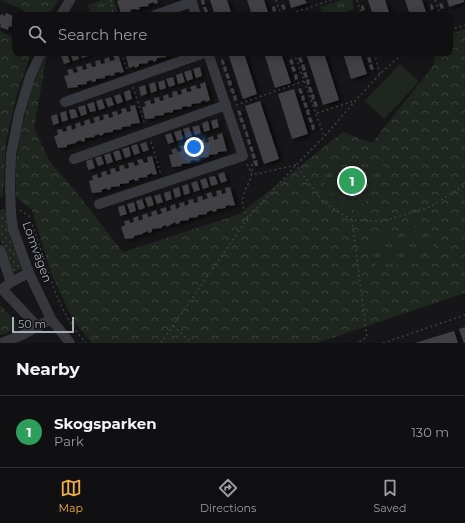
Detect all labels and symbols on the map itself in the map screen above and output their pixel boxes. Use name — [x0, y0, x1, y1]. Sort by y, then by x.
your location — [184, 137, 204, 157]
pin: 1 — [339, 166, 365, 196]
street label: Lomvägen — [19, 219, 55, 284]
scale bar — [12, 315, 74, 334]

